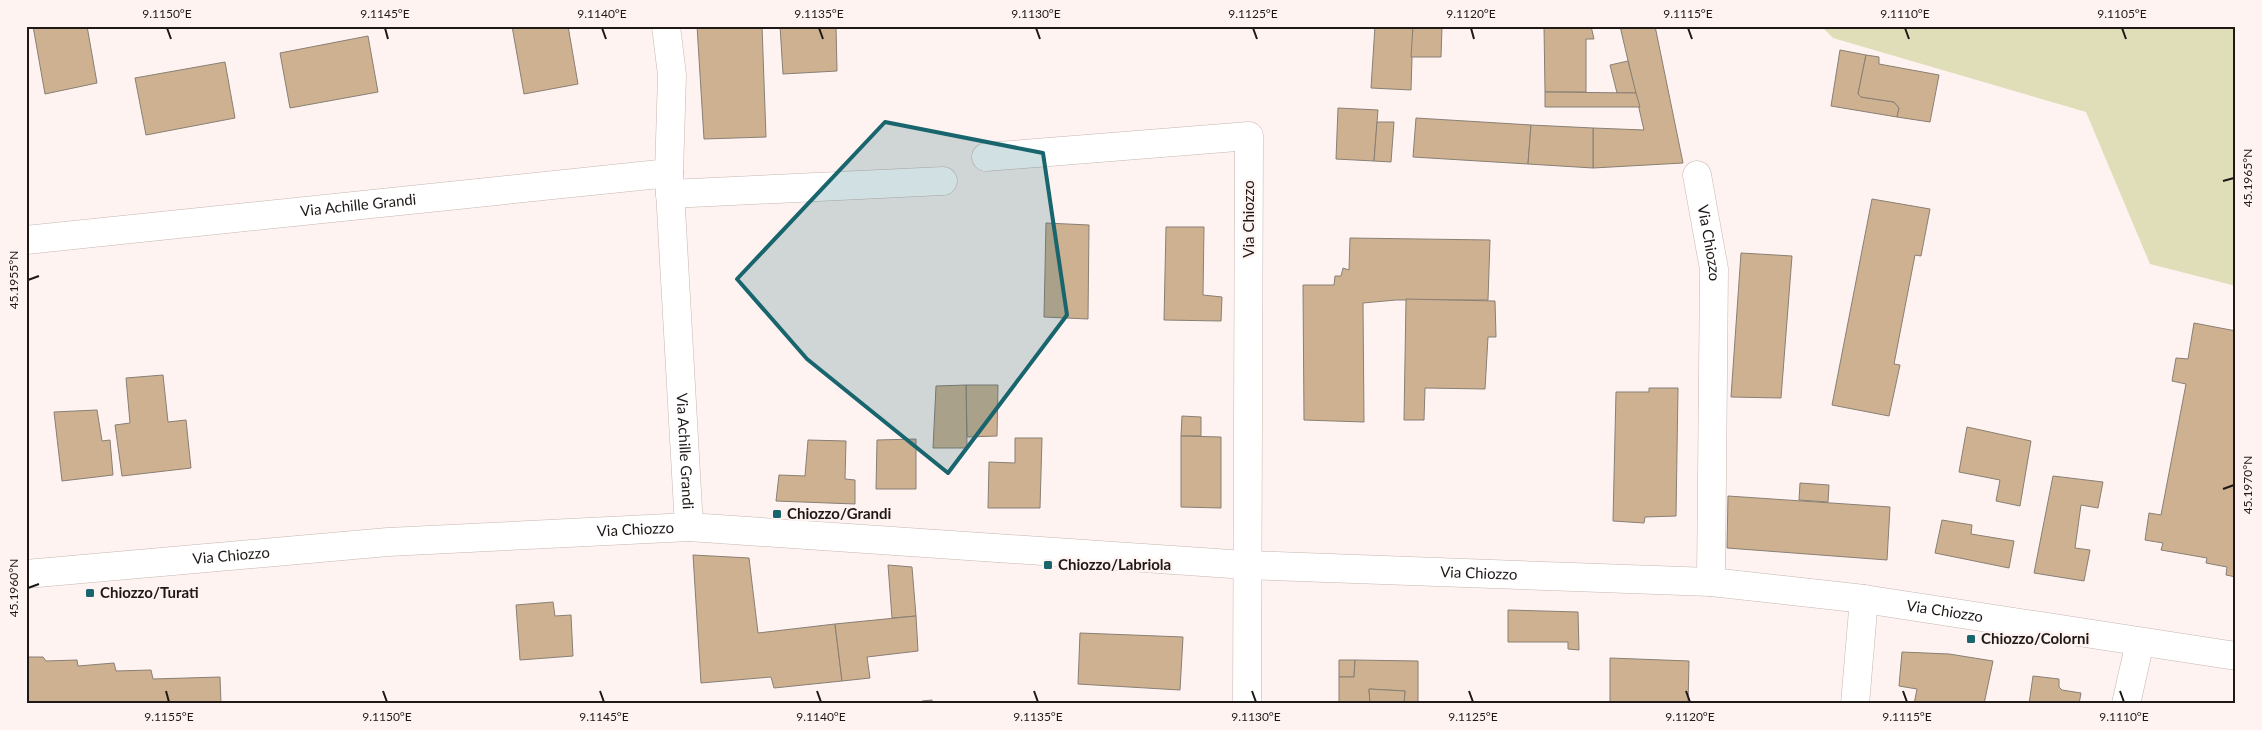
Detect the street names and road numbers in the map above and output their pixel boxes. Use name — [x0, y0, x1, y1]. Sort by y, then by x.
street label: Via Chiozzo — [1239, 180, 1257, 258]
street label: Via Achille Grandi — [299, 189, 417, 219]
street label: Via Chiozzo — [1695, 203, 1724, 281]
street label: Via Achille Grandi — [673, 392, 698, 510]
street label: Via Chiozzo — [596, 518, 674, 540]
street label: Via Chiozzo — [192, 542, 270, 567]
street label: Via Chiozzo — [1440, 562, 1518, 583]
street label: Via Chiozzo — [1905, 596, 1984, 625]

